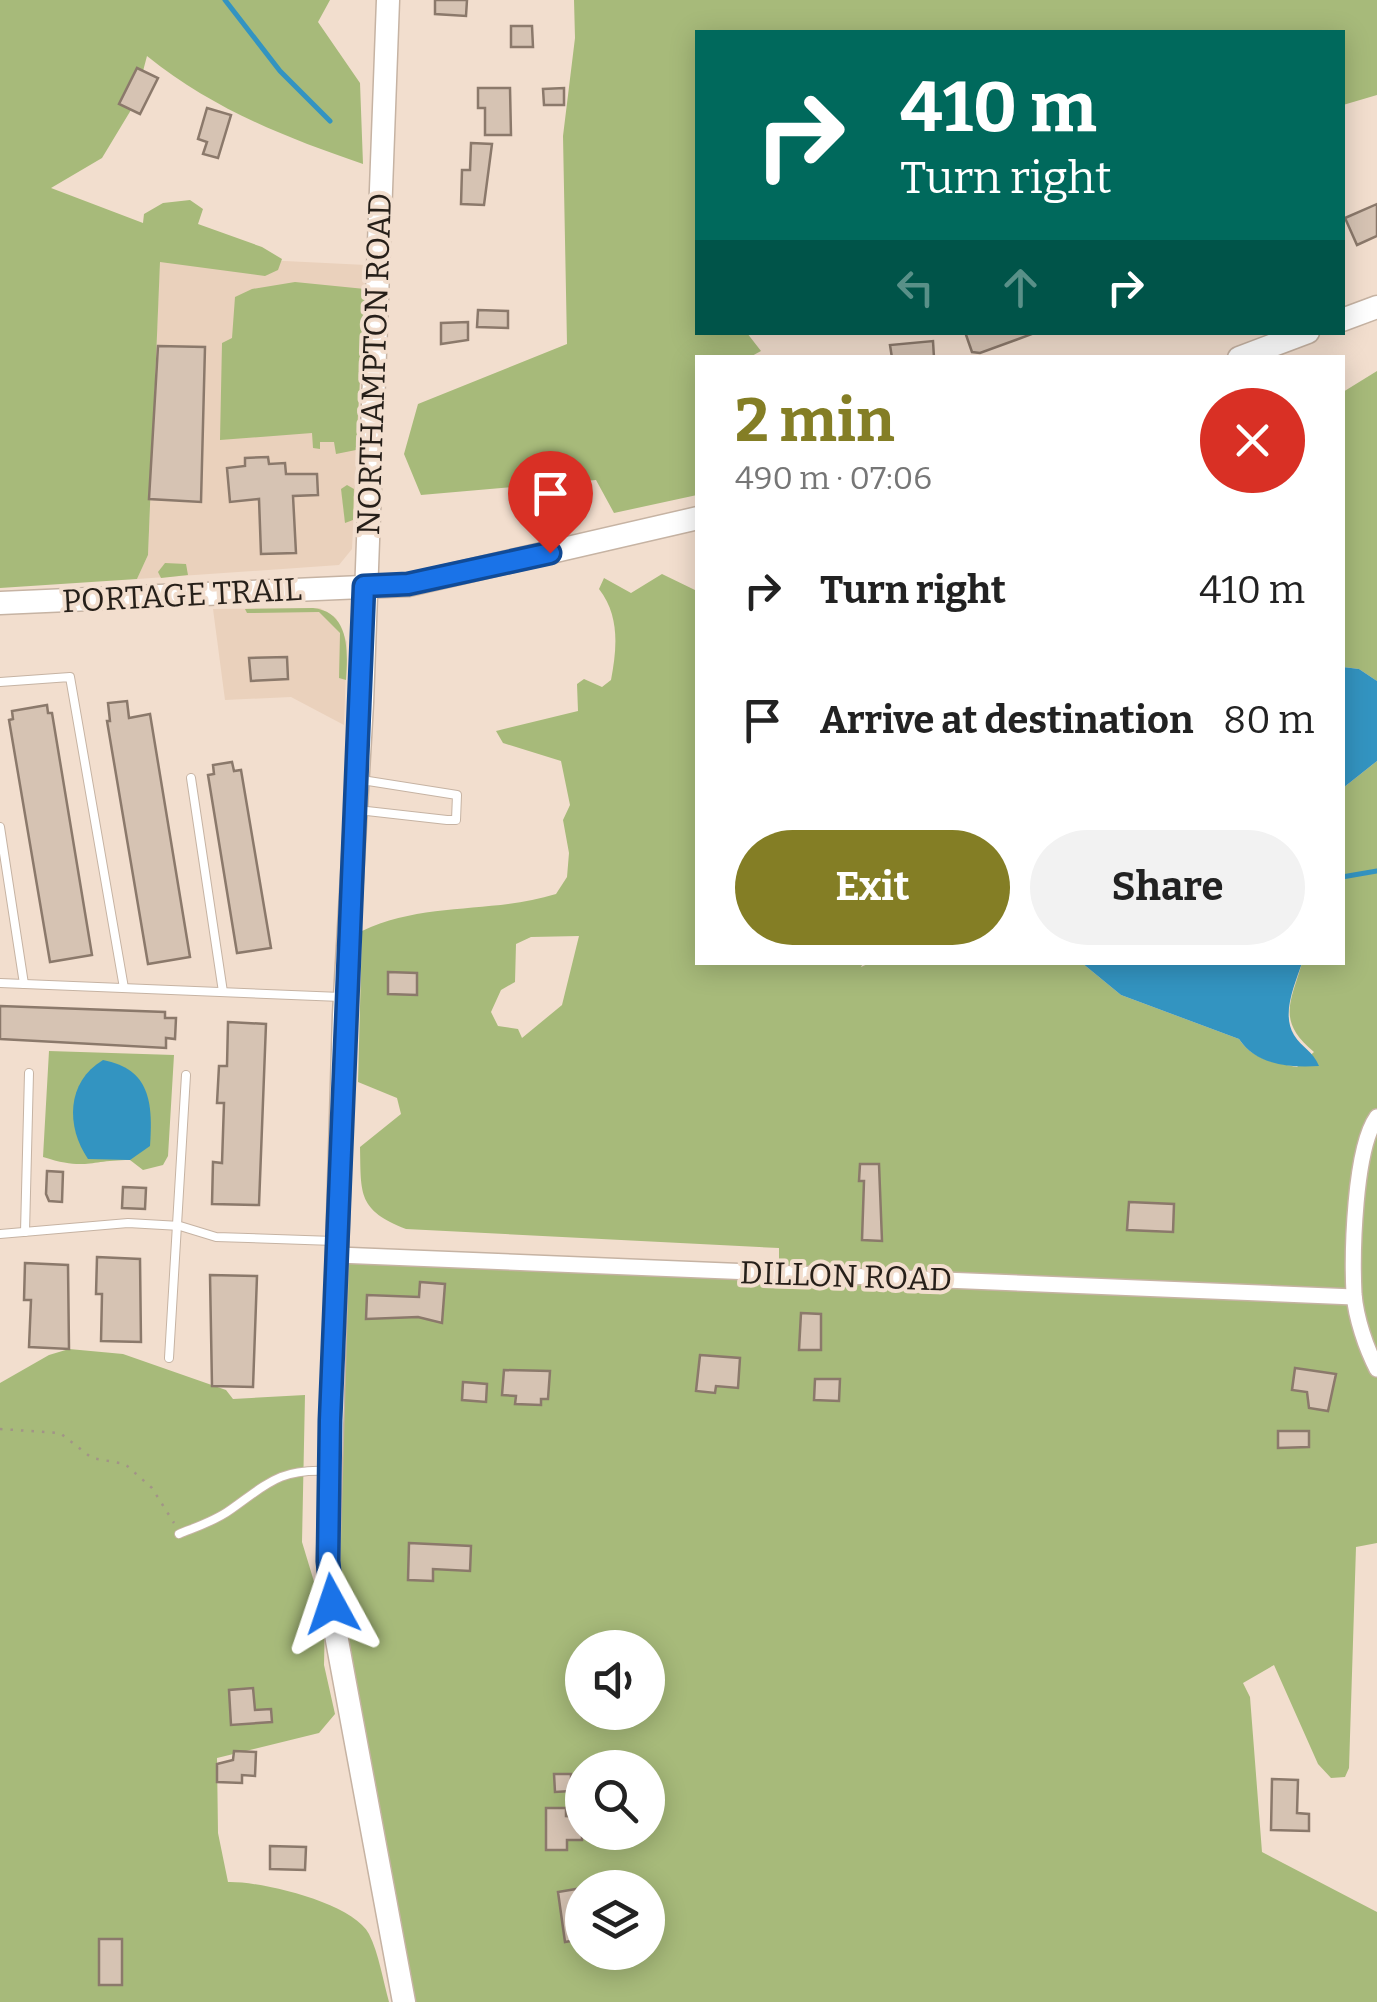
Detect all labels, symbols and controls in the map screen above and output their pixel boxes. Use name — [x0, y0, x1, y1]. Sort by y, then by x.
text: 410 m — [900, 66, 1097, 150]
icon: right — [735, 70, 865, 200]
text: Turn right — [900, 151, 1112, 205]
street label: NORTHAMPTON ROAD — [349, 192, 399, 536]
icon: left — [888, 260, 943, 315]
icon: ahead — [993, 260, 1048, 315]
icon: right — [1098, 260, 1153, 315]
text: 2 min — [735, 385, 895, 457]
button: close — [1200, 388, 1305, 493]
pin — [508, 451, 593, 554]
text: 490 m · 07:06 — [735, 459, 932, 497]
icon: arrive — [523, 466, 578, 521]
icon: right — [735, 563, 790, 618]
text: Turn right — [820, 567, 1006, 613]
text: 410 m — [1199, 567, 1305, 613]
street label: PORTAGE TRAIL — [61, 570, 303, 620]
icon: arrive — [735, 693, 790, 748]
text: Arrive at destination — [820, 697, 1193, 743]
text: 80 m — [1223, 697, 1314, 743]
button: Exit — [735, 830, 1010, 945]
button: Share — [1030, 830, 1305, 945]
street label: DILLON ROAD — [739, 1253, 953, 1299]
position arrow — [280, 1552, 384, 1656]
map controls — [565, 1630, 665, 1970]
button: sound — [565, 1630, 665, 1730]
button: search — [565, 1750, 665, 1850]
button: layers — [565, 1870, 665, 1970]

